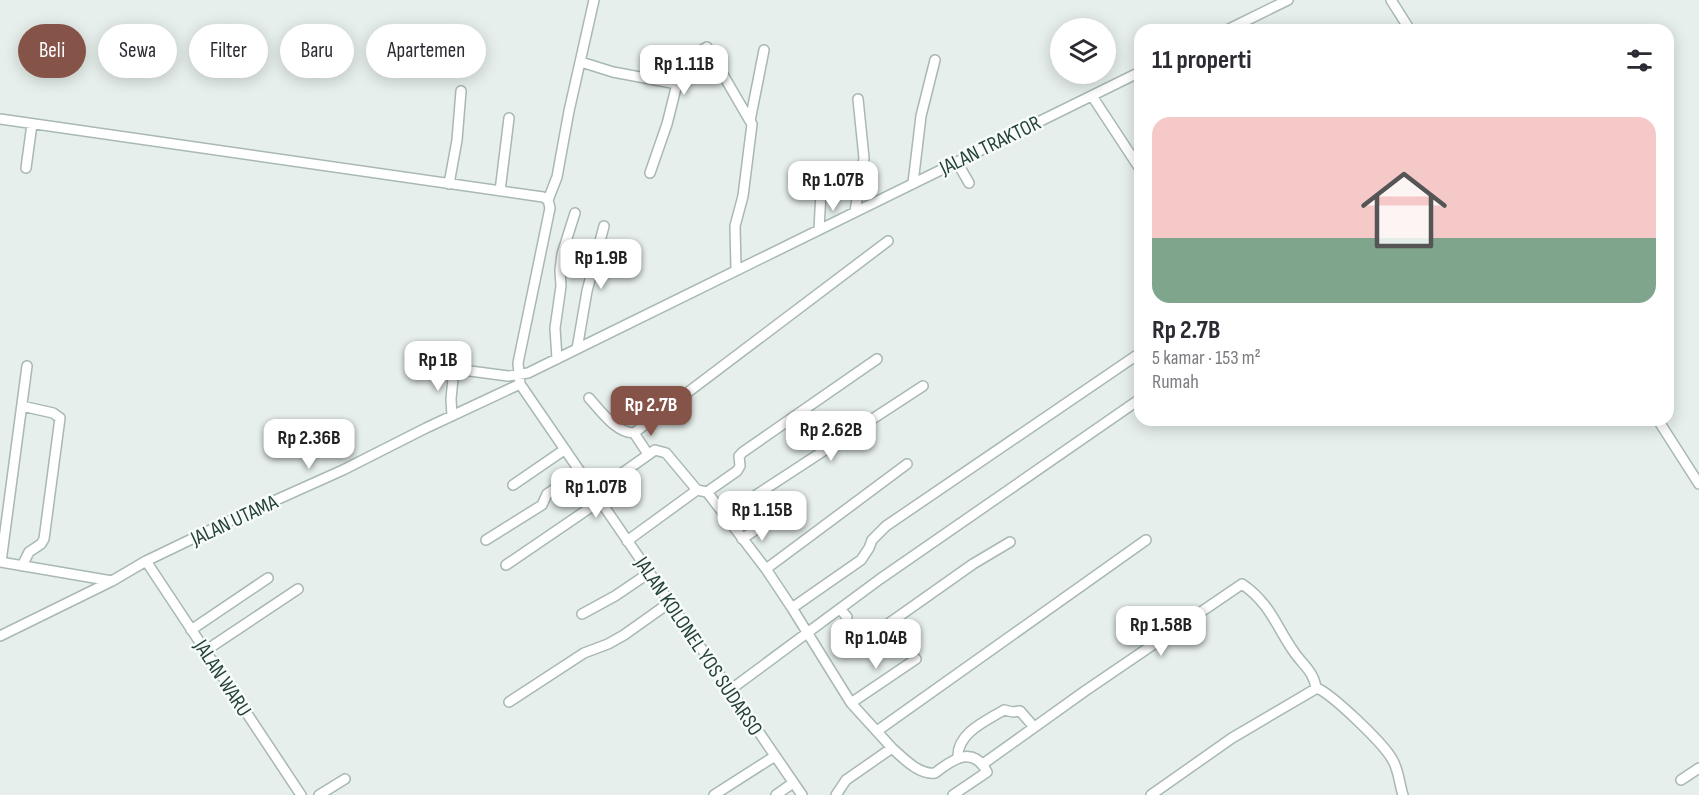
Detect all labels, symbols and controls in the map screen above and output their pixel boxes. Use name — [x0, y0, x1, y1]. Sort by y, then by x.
map controls — [1050, 18, 1116, 84]
button: layers — [1050, 18, 1116, 84]
chip: Beli — [18, 24, 86, 78]
chip: Sewa — [98, 24, 177, 78]
chip: Filter — [189, 24, 268, 78]
chip: Baru — [280, 24, 354, 78]
chip: Apartemen — [366, 24, 486, 78]
icon: filters — [1623, 44, 1656, 77]
pin: Rp 1.11B — [622, 45, 746, 96]
text: 11 properti — [1152, 45, 1251, 76]
text: Rp 1.11B — [654, 52, 714, 76]
street label: JALAN TRAKTOR — [935, 110, 1045, 181]
icon: home — [1350, 156, 1458, 264]
pin: Rp 1.07B — [771, 161, 895, 212]
text: Rp 1.07B — [802, 168, 864, 192]
pin: Rp 1.9B — [546, 239, 656, 290]
text: Rp 1.9B — [574, 246, 628, 270]
text: Rp 2.7B — [1152, 315, 1220, 346]
pin: Rp 1B — [396, 341, 480, 392]
text: 5 kamar · 153 m² — [1152, 346, 1261, 370]
text: Rp 1B — [418, 348, 458, 372]
text: Rumah — [1152, 370, 1199, 394]
pin: Rp 2.7B — [596, 386, 706, 437]
text: Rp 2.7B — [625, 393, 677, 417]
pin: Rp 2.62B — [769, 411, 893, 462]
text: Rp 2.62B — [800, 418, 862, 442]
pin: Rp 2.36B — [247, 419, 371, 470]
text: Rp 2.36B — [278, 426, 340, 450]
pin: Rp 1.07B — [534, 468, 658, 519]
text: Rp 1.07B — [565, 475, 627, 499]
street label: JALAN UTAMA — [186, 489, 282, 552]
pin: Rp 1.15B — [700, 491, 824, 542]
text: Rp 1.15B — [732, 498, 792, 522]
street label: JALAN KOLONEL YOS SUDARSO — [629, 551, 768, 741]
pin: Rp 1.58B — [1099, 606, 1223, 657]
text: Rp 1.58B — [1130, 613, 1192, 637]
pin: Rp 1.04B — [814, 619, 938, 670]
text: Rp 1.04B — [845, 626, 907, 650]
street label: JALAN WARU — [188, 634, 257, 721]

